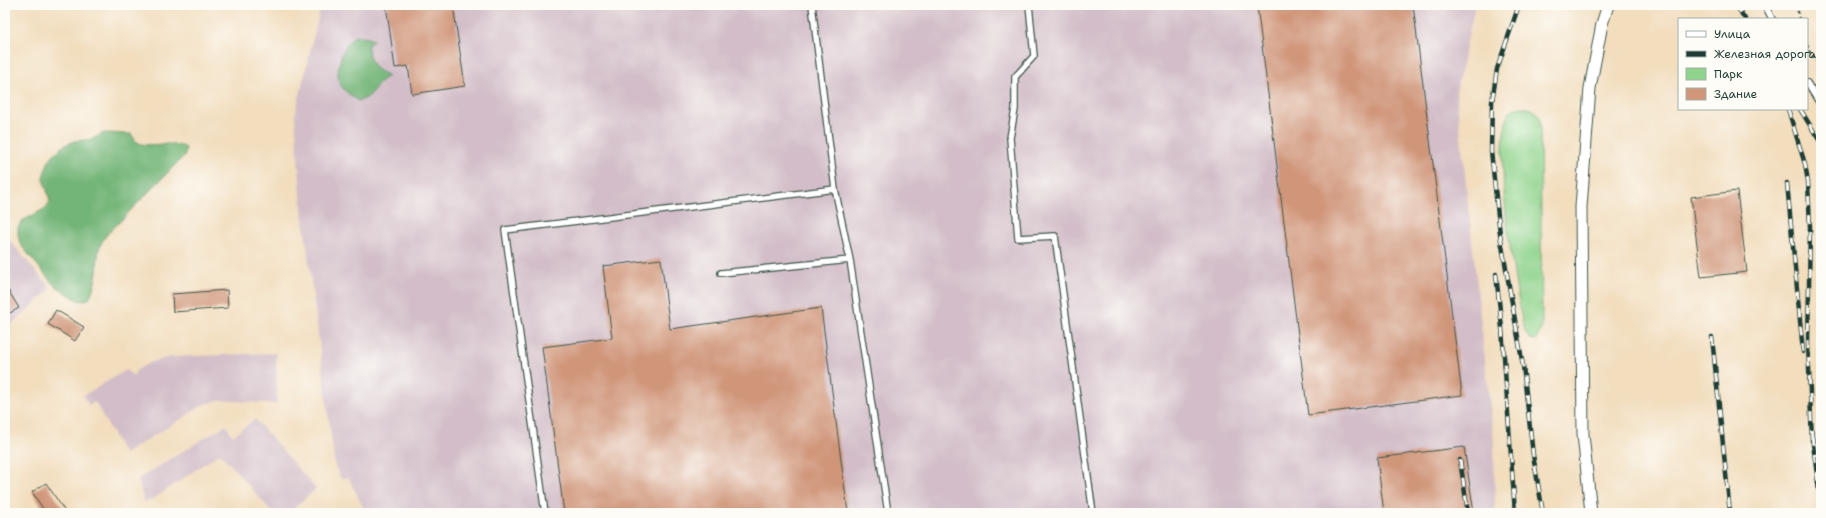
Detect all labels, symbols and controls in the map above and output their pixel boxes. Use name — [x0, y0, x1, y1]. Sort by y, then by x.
legend — [1678, 18, 1808, 110]
text: Улица — [1714, 26, 1751, 42]
text: Железная дорога — [1714, 46, 1817, 62]
text: Парк — [1714, 66, 1743, 82]
text: Здание — [1714, 86, 1758, 102]

